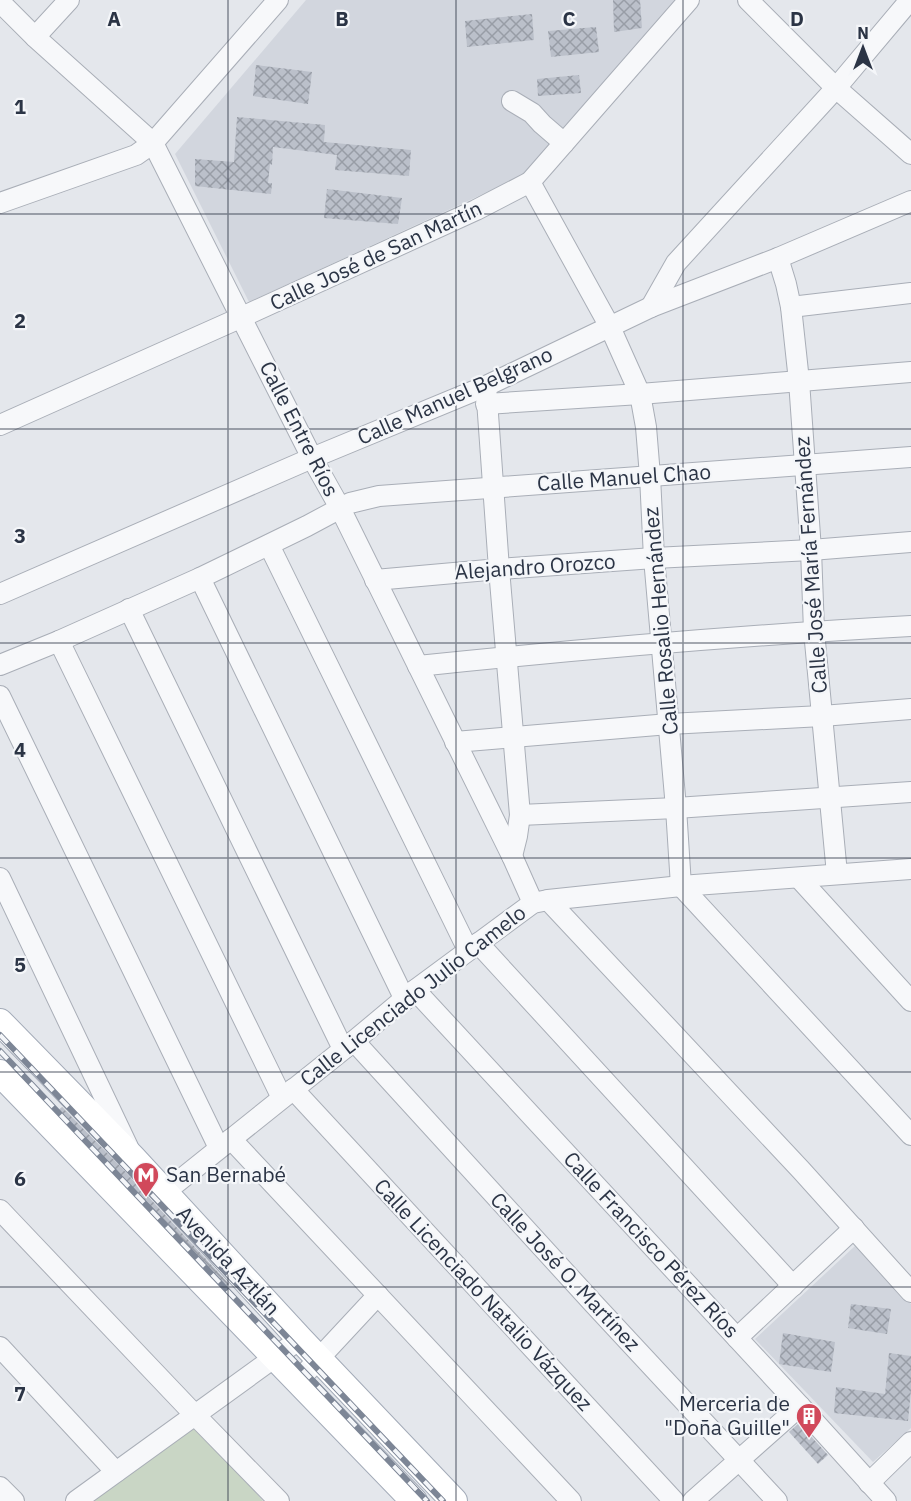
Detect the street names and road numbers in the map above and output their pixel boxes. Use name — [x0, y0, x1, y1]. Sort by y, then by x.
street label: Calle José de San Martín — [265, 194, 486, 317]
street label: Calle Manuel Belgrano — [353, 339, 557, 451]
street label: Calle Entre Ríos — [254, 356, 346, 501]
street label: Calle José María Fernández — [787, 435, 833, 694]
street label: Calle Manuel Chao — [536, 457, 712, 497]
street label: Calle Rosalio Hernández — [636, 506, 684, 736]
street label: Alejandro Orozco — [453, 546, 616, 586]
street label: Calle Licenciado Julio Camelo — [294, 898, 531, 1092]
street label: Calle Francisco Pérez Ríos — [558, 1145, 746, 1344]
street label: Calle Licenciado Natalio Vázquez — [368, 1172, 599, 1417]
street label: Calle José O. Martínez — [485, 1186, 647, 1357]
street label: Avenida Aztlán — [171, 1200, 287, 1321]

